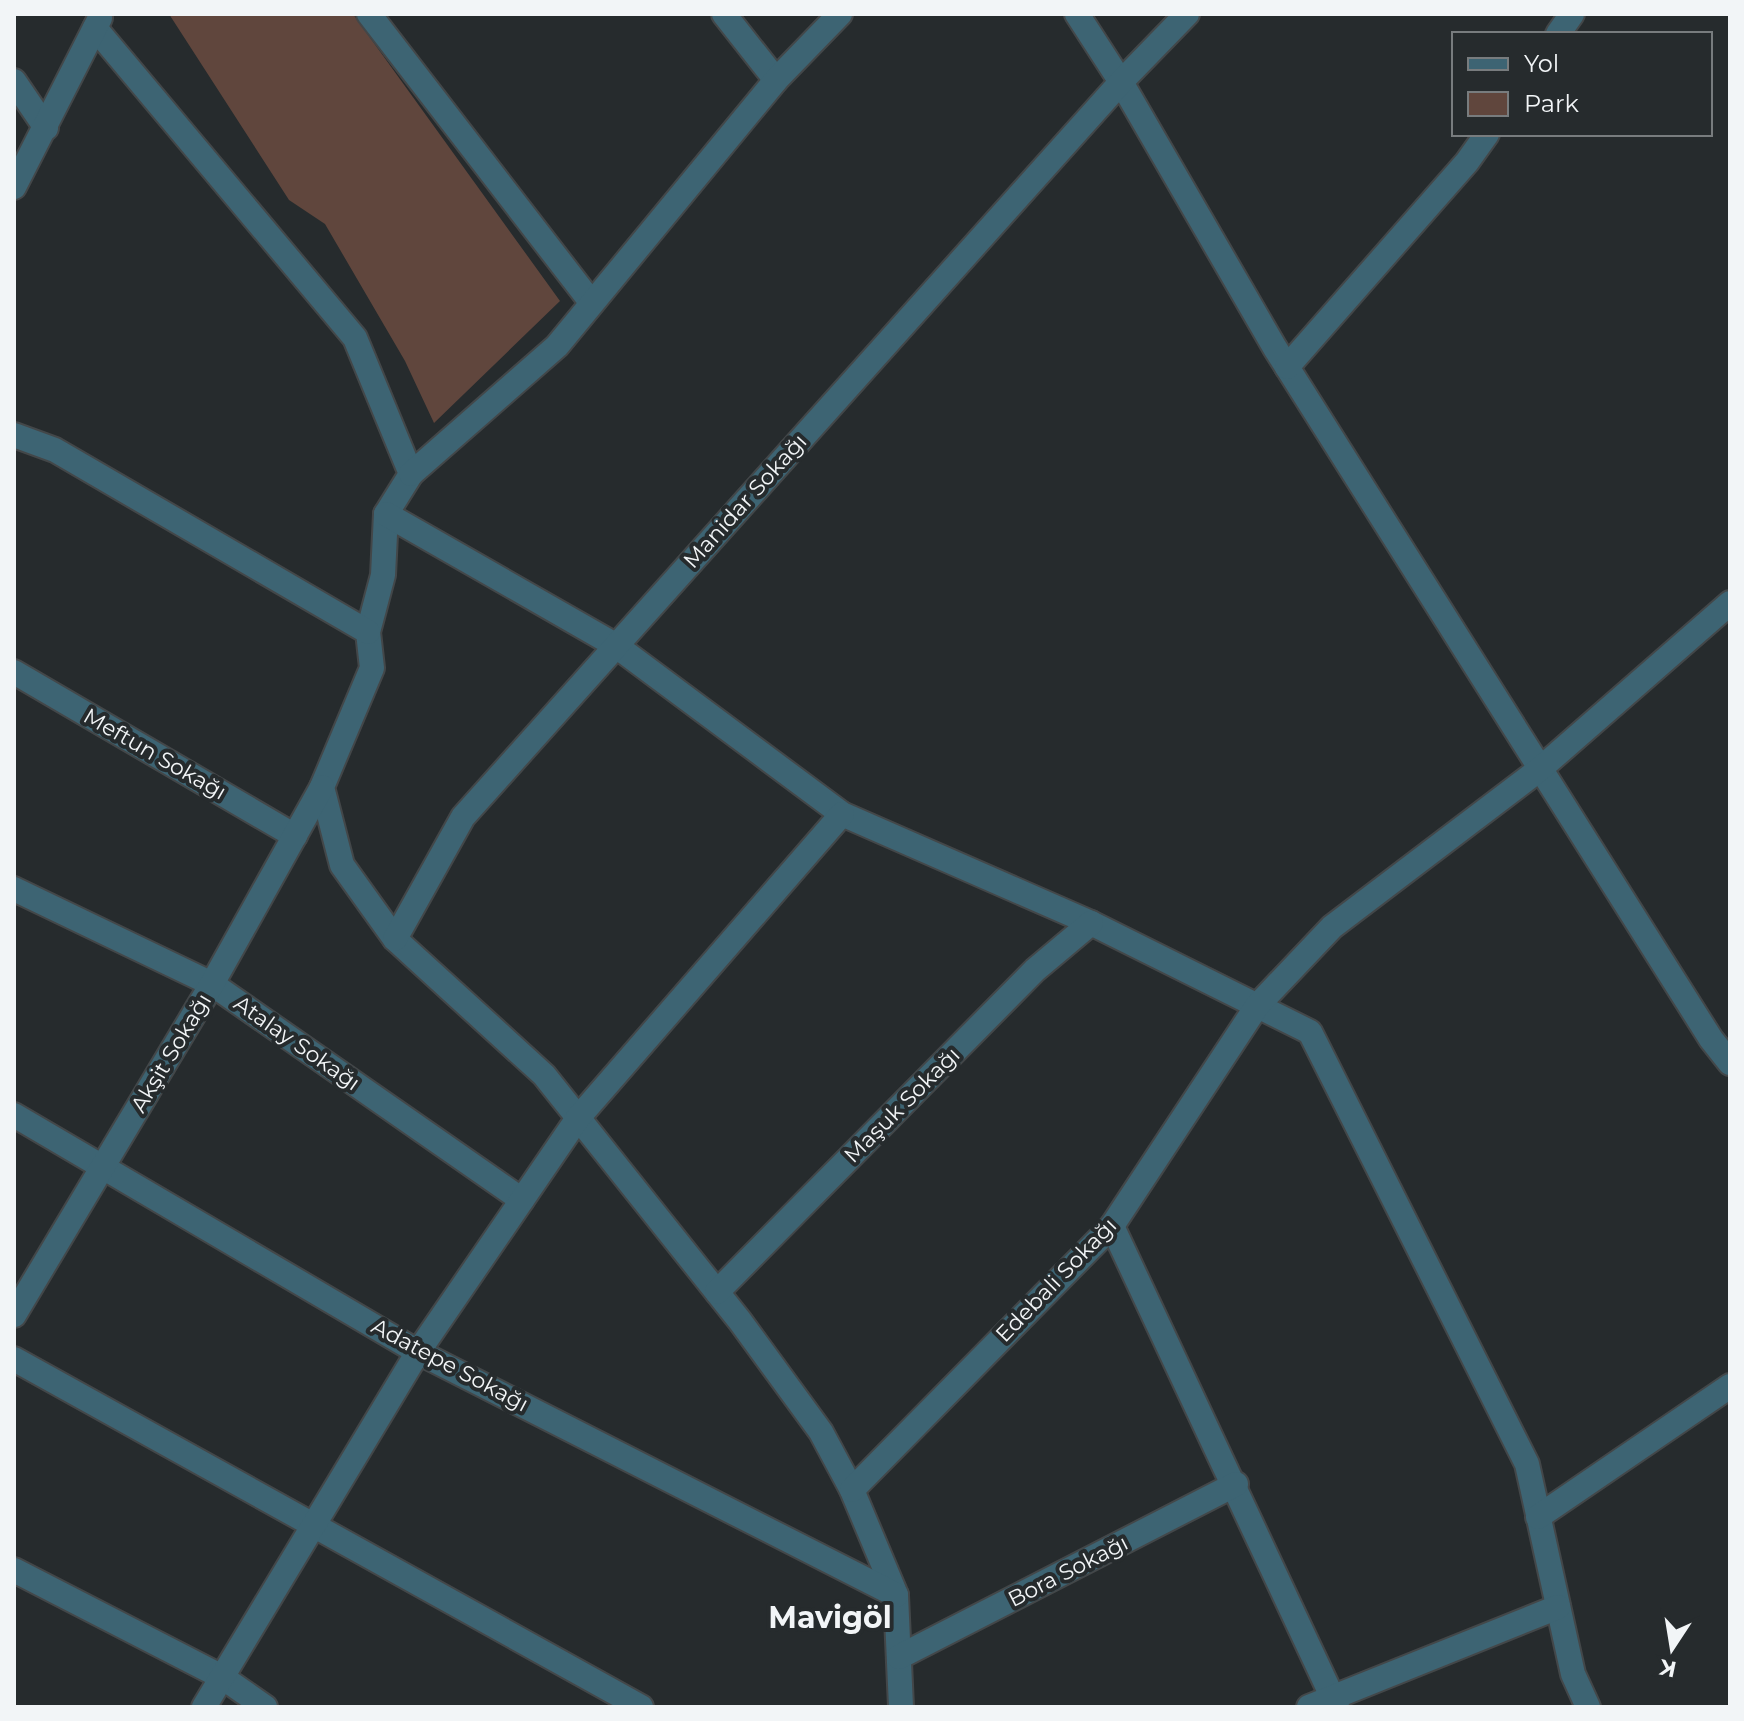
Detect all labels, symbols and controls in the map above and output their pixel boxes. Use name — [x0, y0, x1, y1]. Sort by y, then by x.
legend — [1452, 32, 1712, 136]
text: Yol — [1524, 49, 1559, 78]
text: Park — [1524, 89, 1579, 118]
street label: Manidar Sokağı — [678, 428, 812, 574]
street label: Meftun Sokağı — [79, 702, 231, 806]
street label: Akşit Sokağı — [125, 989, 217, 1117]
street label: Atalay Sokağı — [229, 990, 365, 1096]
street label: Maşuk Sokağı — [838, 1041, 966, 1169]
street label: Edebali Sokağı — [990, 1212, 1122, 1348]
street label: Adatepe Sokağı — [367, 1312, 533, 1418]
street label: Bora Sokağı — [1003, 1529, 1133, 1613]
district label: Mavigöl — [768, 1599, 892, 1636]
north arrow — [1632, 1609, 1712, 1689]
text: K — [1656, 1653, 1679, 1683]

